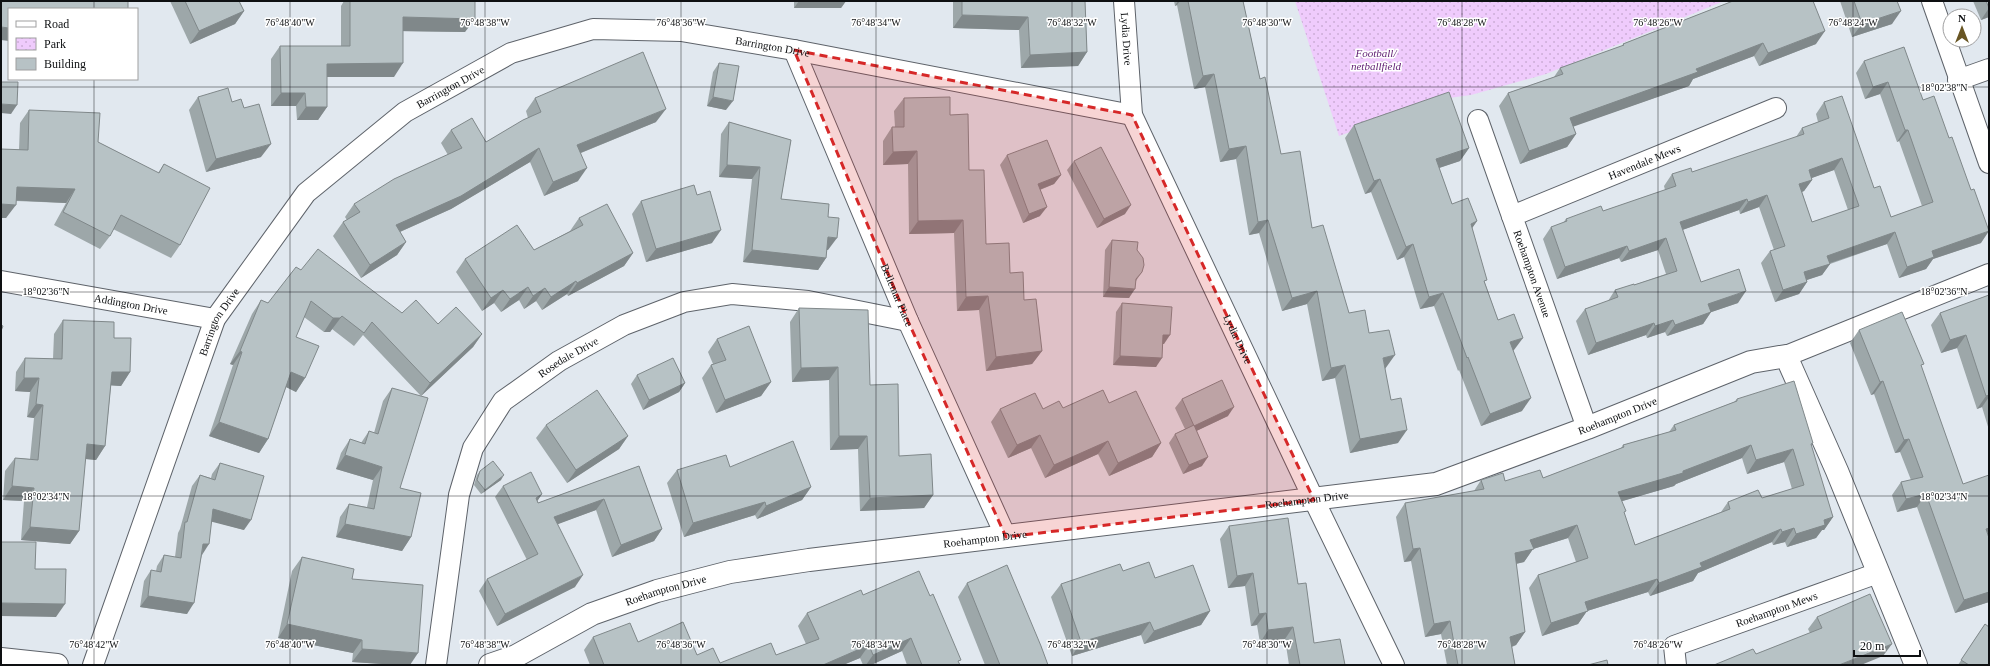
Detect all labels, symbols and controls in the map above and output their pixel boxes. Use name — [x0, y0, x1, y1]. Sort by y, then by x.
legend — [8, 8, 138, 80]
north arrow — [1942, 8, 1982, 48]
street label: Lydia Drive — [1119, 12, 1135, 66]
text: N — [1958, 12, 1966, 24]
text: Road — [44, 17, 69, 31]
text: 76°48'40"W — [265, 17, 315, 28]
text: 76°48'38"W — [460, 17, 510, 28]
text: 76°48'36"W — [656, 17, 706, 28]
text: 76°48'34"W — [851, 17, 901, 28]
text: 76°48'32"W — [1047, 17, 1097, 28]
text: 76°48'30"W — [1242, 17, 1292, 28]
text: 76°48'28"W — [1437, 17, 1487, 28]
text: 76°48'26"W — [1633, 17, 1683, 28]
text: 76°48'24"W — [1828, 17, 1878, 28]
street label: Barrington Drive — [734, 34, 811, 59]
text: Park — [44, 37, 66, 51]
park label: Football/ netballfield — [1351, 47, 1402, 72]
text: Building — [44, 57, 86, 71]
street label: Barrington Drive — [414, 63, 486, 110]
text: 18°02'38"N — [1920, 82, 1968, 93]
street label: Havendale Mews — [1607, 142, 1682, 182]
street label: Roehampton Avenue — [1511, 228, 1553, 319]
street label: Bellemar Place — [879, 262, 916, 329]
street label: Barrington Drive — [196, 285, 242, 357]
text: 18°02'36"N — [22, 286, 70, 297]
text: 18°02'36"N — [1920, 286, 1968, 297]
street label: Addington Drive — [93, 292, 169, 317]
street label: Lydia Drive — [1221, 312, 1255, 366]
street label: Rosedale Drive — [536, 334, 600, 380]
street label: Roehampton Drive — [1576, 394, 1659, 437]
street label: Roehampton Drive — [1264, 489, 1349, 511]
text: 18°02'34"N — [22, 491, 70, 502]
text: 18°02'34"N — [1920, 491, 1968, 502]
street label: Roehampton Drive — [943, 528, 1028, 550]
street label: Roehampton Drive — [624, 572, 708, 608]
street label: Roehampton Mews — [1734, 589, 1819, 629]
scale bar — [1854, 632, 1920, 658]
text: 76°48'42"W — [69, 639, 119, 650]
text: 76°48'40"W — [265, 639, 315, 650]
text: 76°48'38"W — [460, 639, 510, 650]
text: 76°48'36"W — [656, 639, 706, 650]
text: 76°48'34"W — [851, 639, 901, 650]
text: 76°48'32"W — [1047, 639, 1097, 650]
text: 76°48'30"W — [1242, 639, 1292, 650]
text: 76°48'28"W — [1437, 639, 1487, 650]
text: 76°48'26"W — [1633, 639, 1683, 650]
text: 20 m — [1860, 639, 1885, 653]

